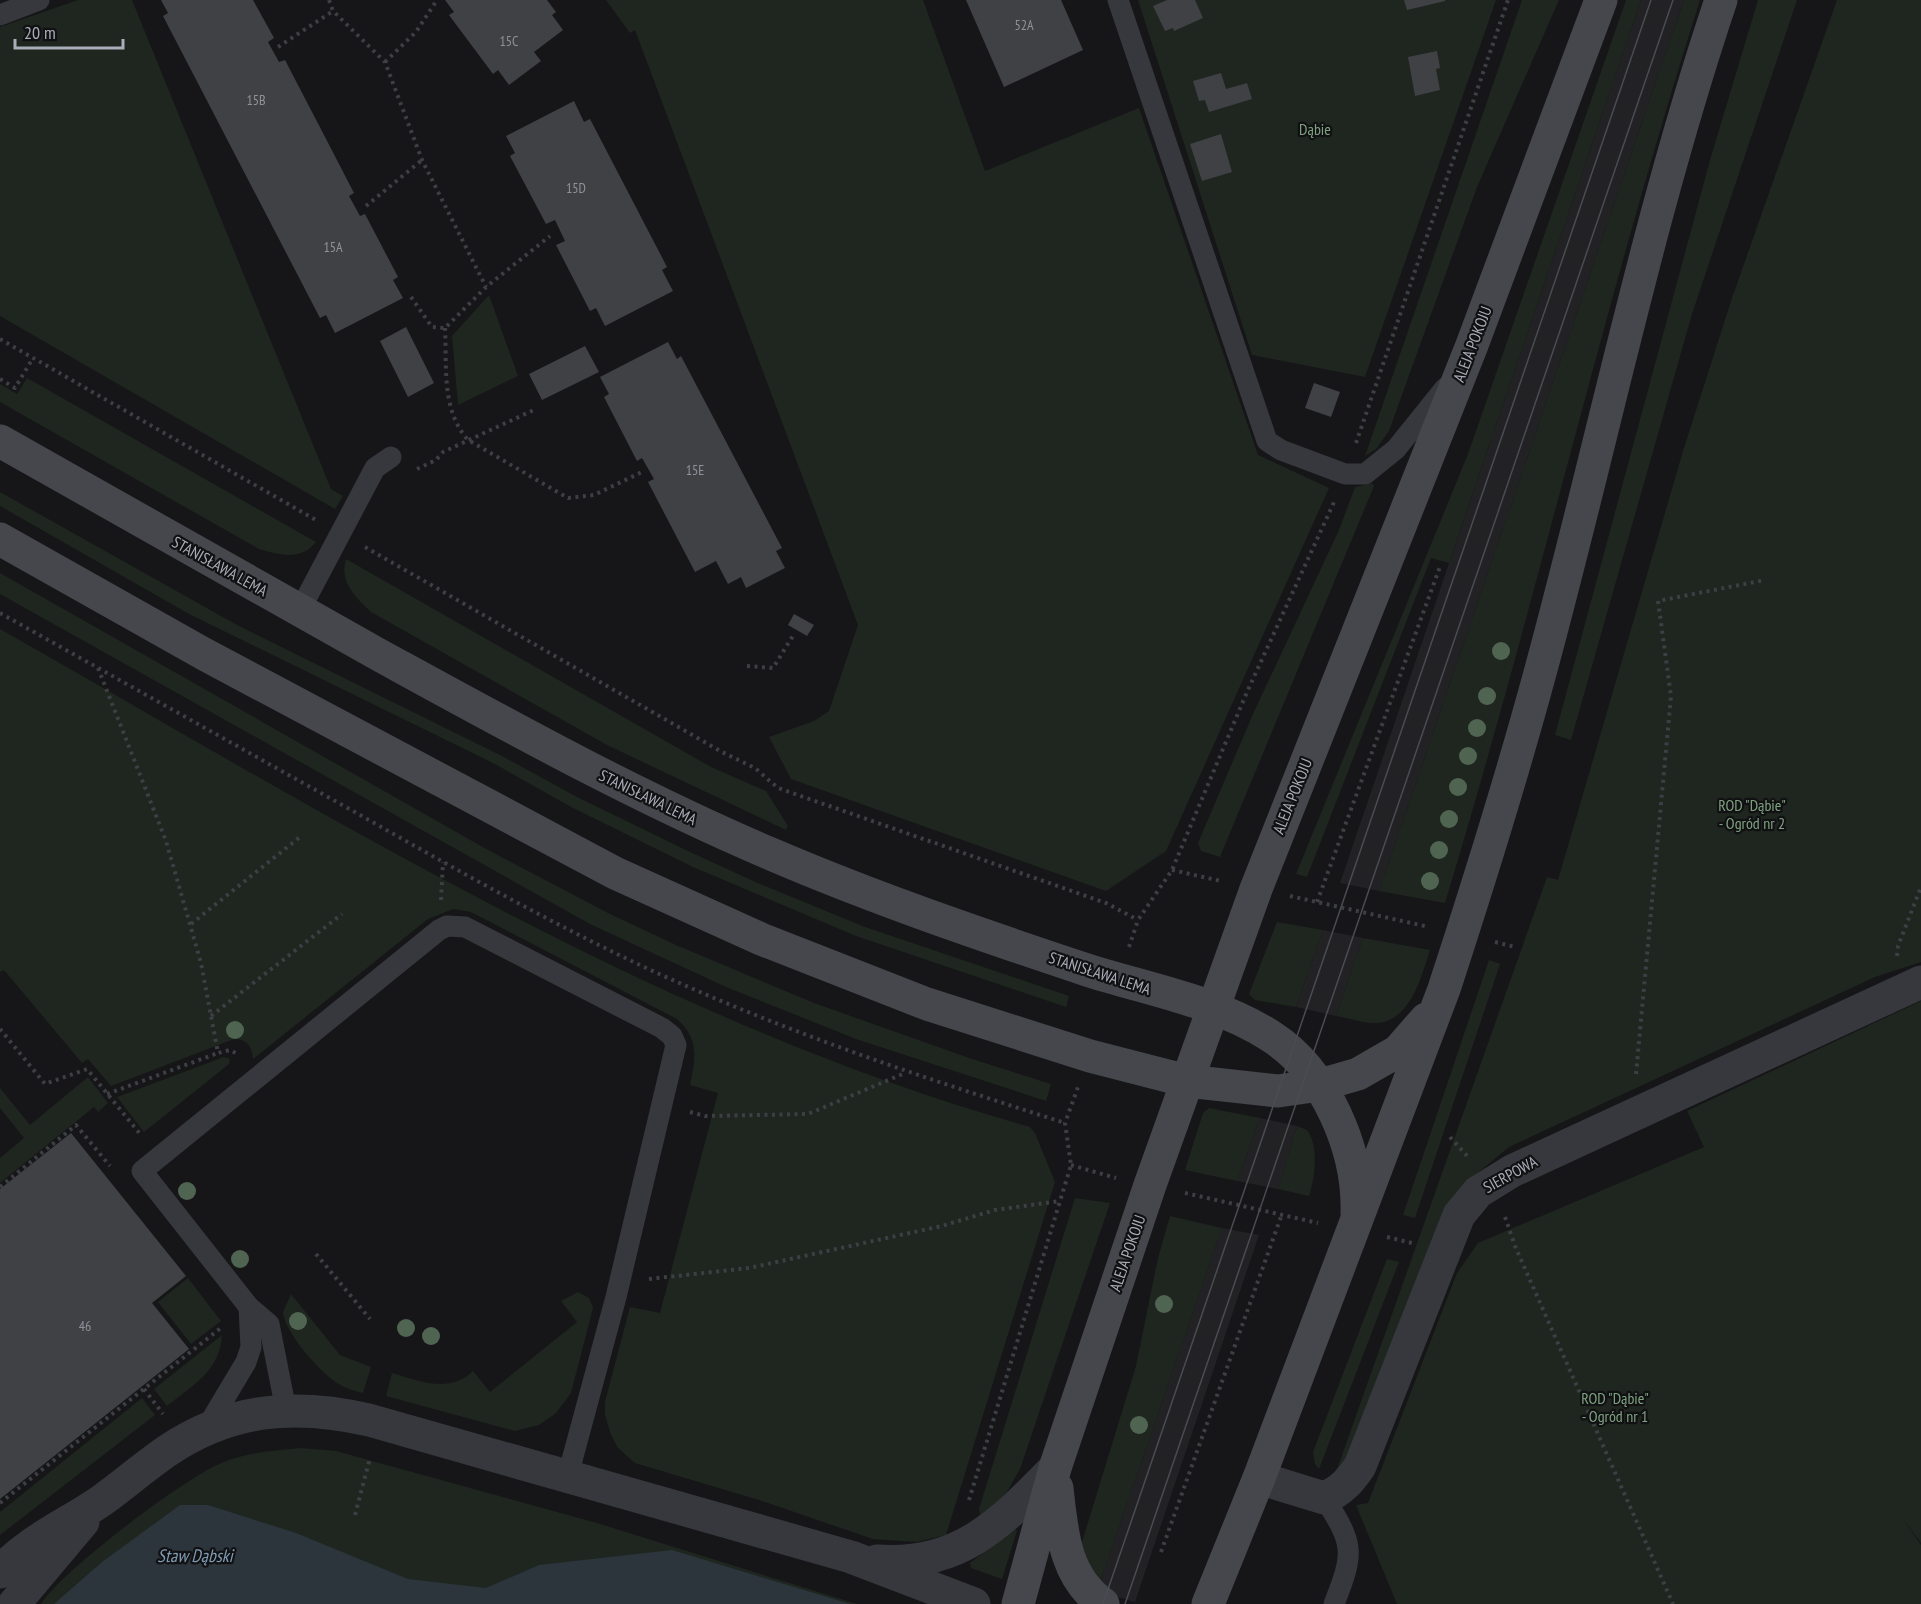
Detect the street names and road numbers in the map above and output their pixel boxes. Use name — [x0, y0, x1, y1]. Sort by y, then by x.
street label: ALEJA POKOJU — [1448, 303, 1496, 385]
street label: STANISŁAWA LEMA — [169, 532, 272, 601]
street label: ALEJA POKOJU — [1268, 755, 1316, 837]
street label: STANISŁAWA LEMA — [596, 765, 700, 829]
street label: STANISŁAWA LEMA — [1047, 947, 1154, 999]
street label: SIERPOWA — [1480, 1151, 1541, 1197]
street label: ALEJA POKOJU — [1105, 1212, 1149, 1294]

